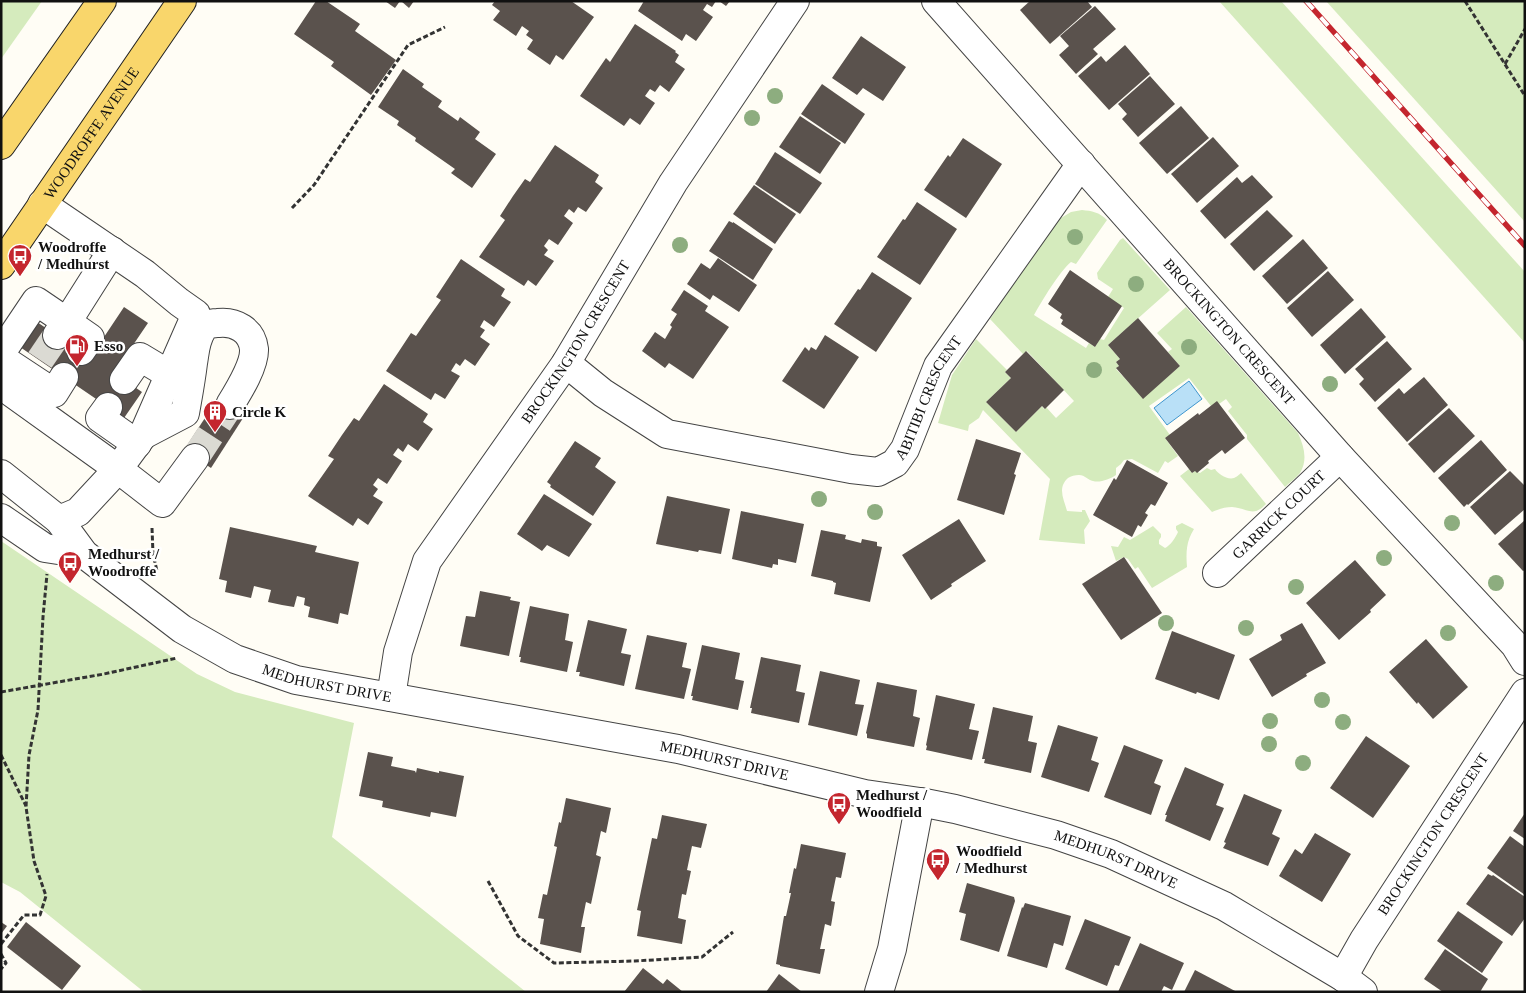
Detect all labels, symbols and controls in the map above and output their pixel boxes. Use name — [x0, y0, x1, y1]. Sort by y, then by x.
street label: WOODROFFE AVENUE — [41, 64, 142, 202]
place label: Woodroffe / Medhurst — [37, 239, 109, 272]
bus stop icon: Woodroffe / Medhurst — [7, 243, 33, 277]
street label: BROCKINGTON CRESCENT — [1160, 256, 1298, 408]
street label: BROCKINGTON CRESCENT — [518, 258, 633, 426]
fuel station icon: Esso — [64, 333, 90, 367]
street label: ABITIBI CRESCENT — [892, 333, 965, 463]
place label: Esso — [94, 338, 123, 354]
building icon: Circle K — [202, 399, 228, 433]
place label: Circle K — [232, 404, 287, 420]
street label: GARRICK COURT — [1229, 467, 1328, 562]
place label: Medhurst / Woodroffe — [88, 546, 160, 579]
bus stop icon: Medhurst / Woodroffe — [57, 550, 83, 584]
street label: MEDHURST DRIVE — [260, 661, 393, 705]
street label: MEDHURST DRIVE — [659, 738, 790, 783]
street label: BROCKINGTON CRESCENT — [1375, 750, 1491, 918]
place label: Medhurst / Woodfield — [856, 787, 928, 820]
bus stop icon: Medhurst / Woodfield — [826, 791, 852, 825]
street label: MEDHURST DRIVE — [1052, 827, 1180, 892]
place label: Woodfield / Medhurst — [955, 843, 1027, 876]
bus stop icon: Woodfield / Medhurst — [925, 847, 951, 881]

